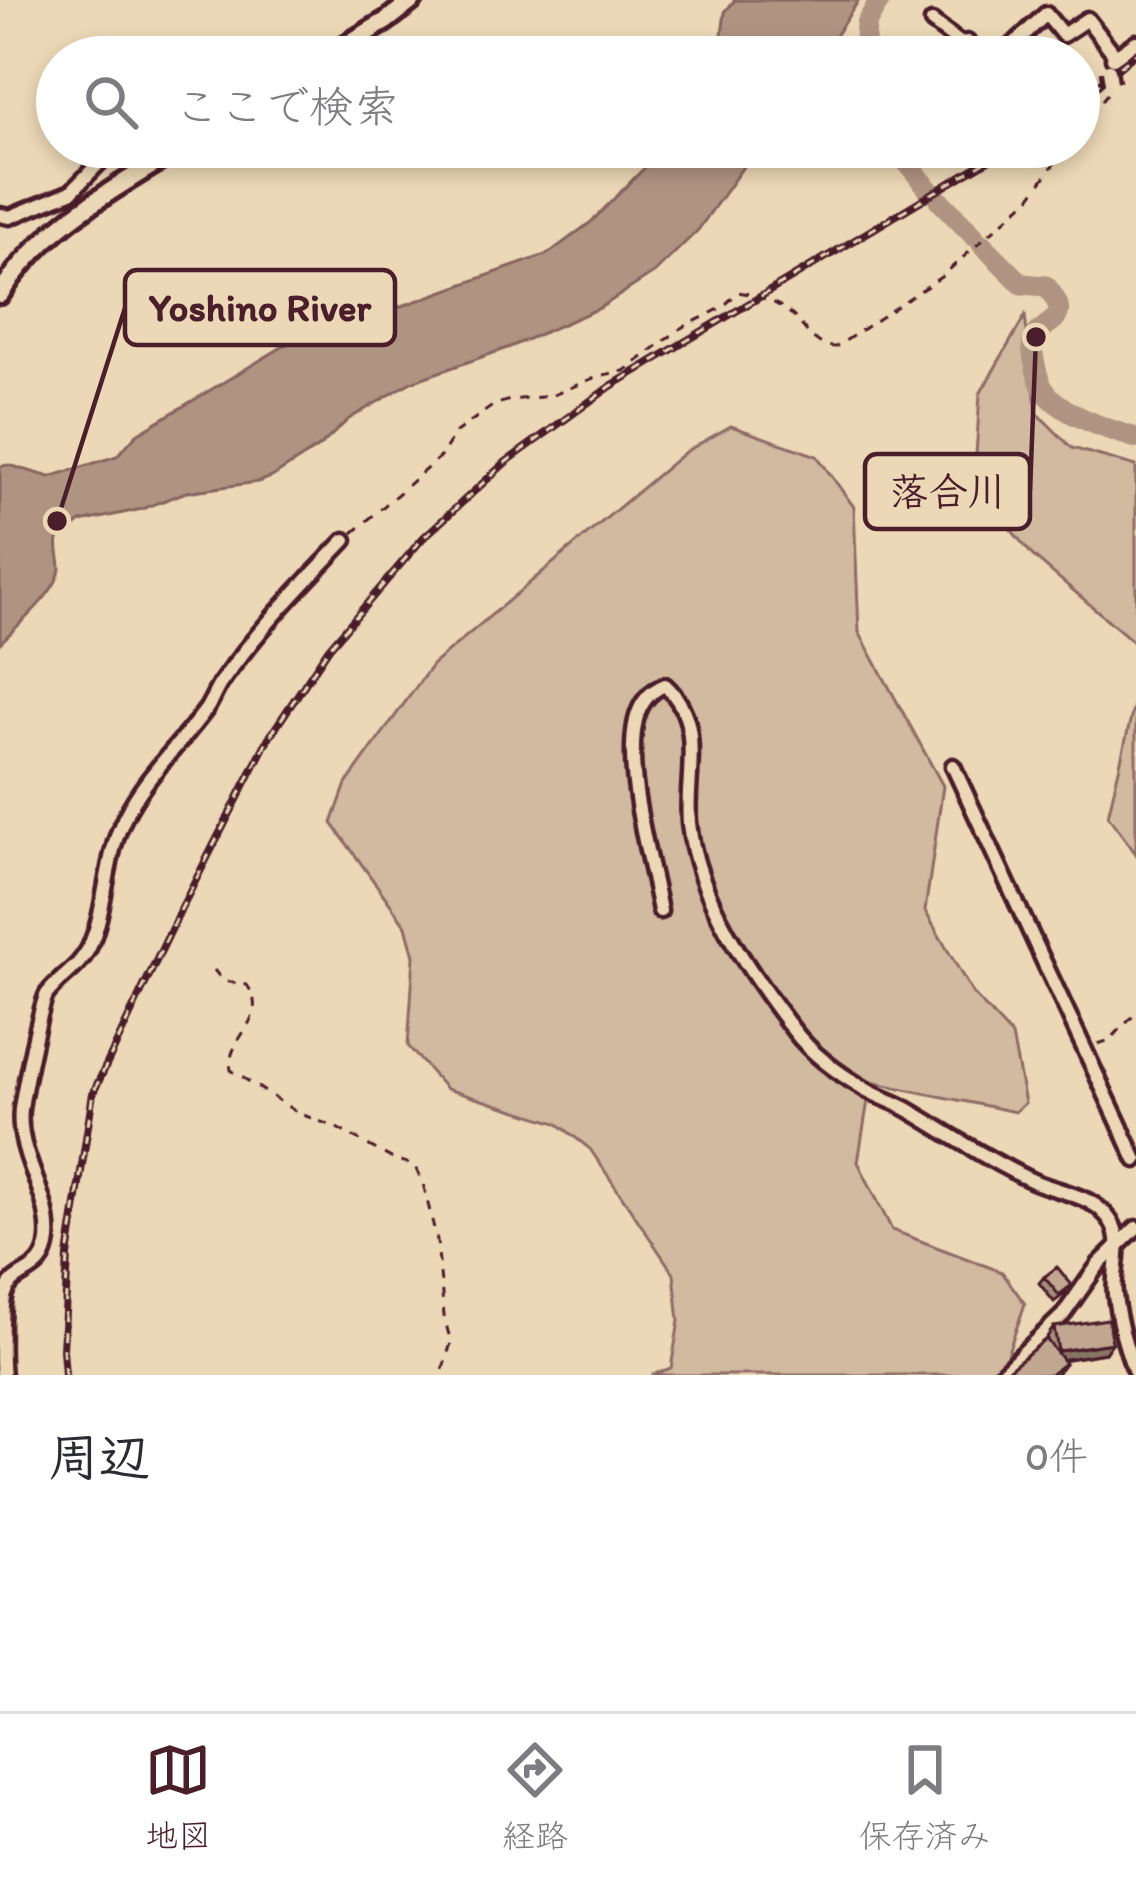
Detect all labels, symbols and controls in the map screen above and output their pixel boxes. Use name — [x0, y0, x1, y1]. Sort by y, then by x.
search box — [36, 36, 1100, 168]
icon: search — [78, 69, 144, 135]
text: ここで検索 — [174, 79, 399, 133]
callout: Yoshino River — [125, 270, 395, 345]
text: Yoshino River — [149, 284, 372, 331]
callout: 落合川 — [865, 454, 1030, 529]
text: 落合川 — [889, 468, 1007, 515]
text: 周辺 — [48, 1427, 150, 1488]
text: 0件 — [1025, 1433, 1088, 1480]
tab: 地図 — [145, 1737, 211, 1857]
tab: 経路 — [502, 1737, 568, 1857]
tab: 保存済み — [859, 1737, 991, 1857]

